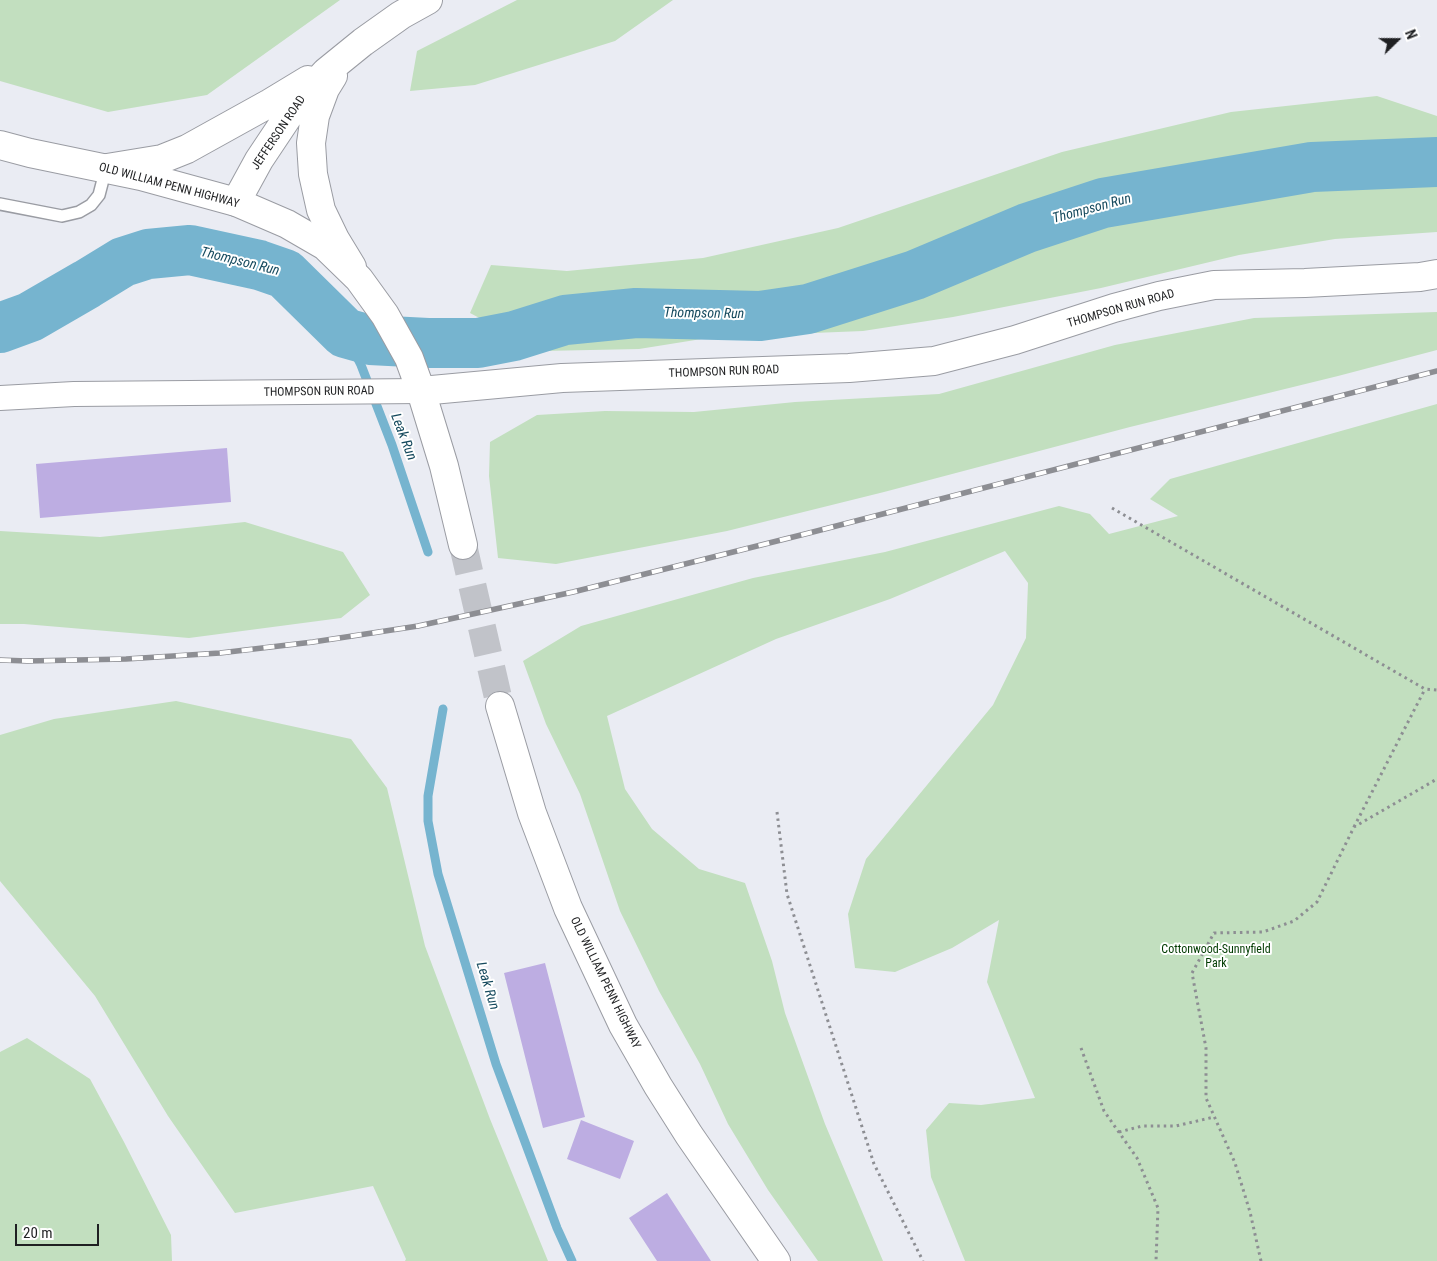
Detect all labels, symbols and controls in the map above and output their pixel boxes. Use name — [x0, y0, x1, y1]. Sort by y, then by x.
north arrow — [1372, 15, 1422, 65]
text: N — [1402, 27, 1420, 41]
street label: JEFFERSON ROAD — [249, 93, 309, 173]
street label: OLD WILLIAM PENN HIGHWAY — [97, 160, 241, 212]
water label: Thompson Run — [1051, 190, 1133, 228]
water label: Thompson Run — [199, 244, 281, 280]
street label: THOMPSON RUN ROAD — [1066, 287, 1176, 331]
water label: Thompson Run — [664, 305, 744, 323]
street label: THOMPSON RUN ROAD — [668, 363, 780, 381]
street label: THOMPSON RUN ROAD — [263, 384, 375, 400]
water label: Leak Run — [386, 411, 420, 463]
street label: OLD WILLIAM PENN HIGHWAY — [567, 915, 643, 1051]
park label: Cottonwood-Sunnyfield Park — [1161, 943, 1271, 971]
water label: Leak Run — [472, 960, 502, 1012]
scale bar — [18, 1214, 101, 1246]
text: 20 m — [23, 1224, 53, 1242]

